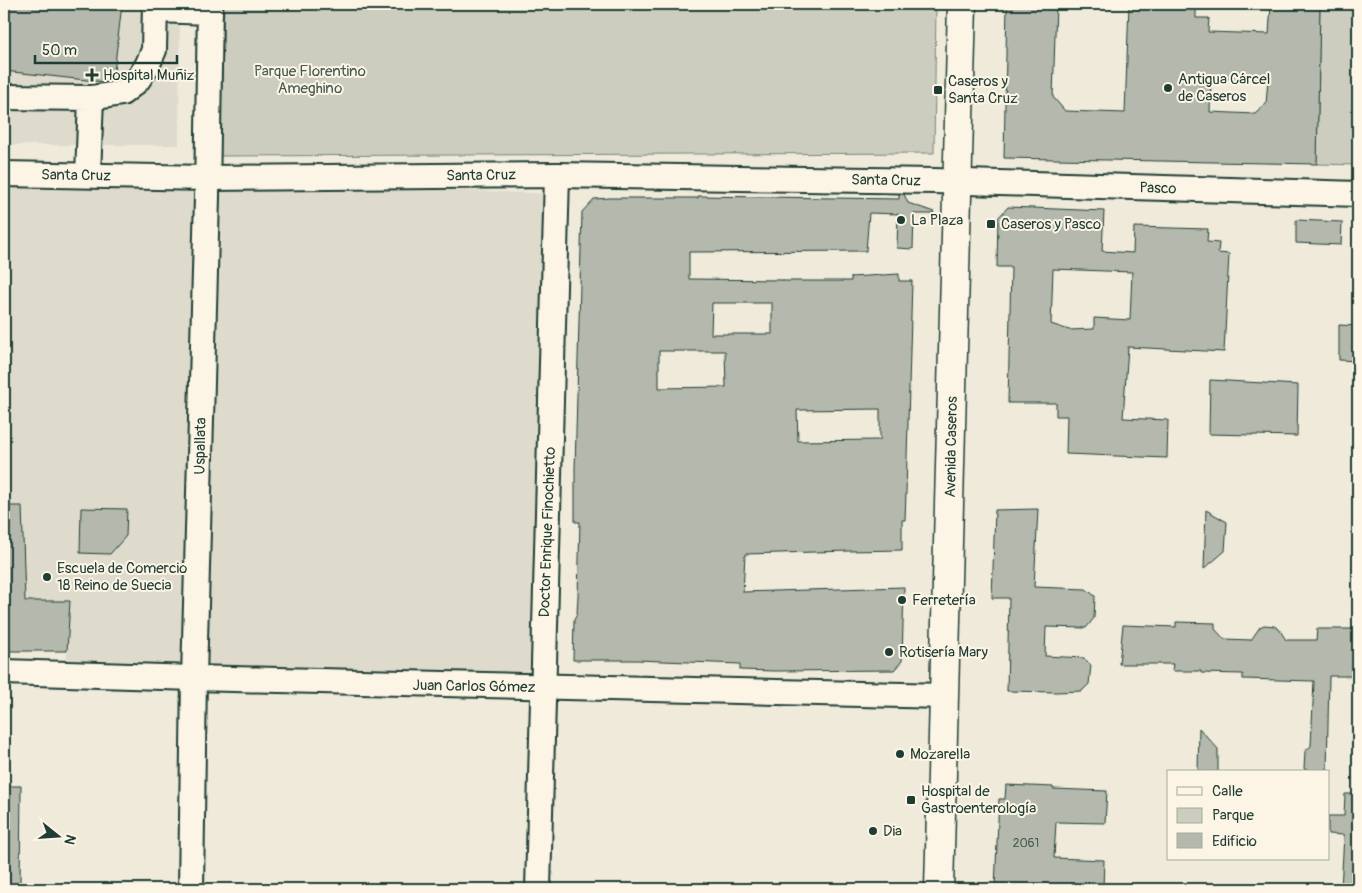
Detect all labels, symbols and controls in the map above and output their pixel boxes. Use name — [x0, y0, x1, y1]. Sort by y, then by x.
scale bar — [35, 32, 178, 64]
text: 50 m — [42, 41, 77, 60]
park label: Parque Florentino Ameghino — [254, 62, 366, 98]
place label: Hospital Muñiz — [103, 66, 195, 85]
marker: Hospital Muñiz — [85, 68, 99, 82]
place label: Antigua Cárcel de Caseros — [1178, 70, 1270, 106]
place label: Caseros y Santa Cruz — [948, 72, 1018, 108]
marker: Antigua Cárcel de Caseros — [1162, 82, 1174, 94]
marker: Caseros y Santa Cruz — [932, 84, 944, 96]
street label: Santa Cruz — [41, 165, 111, 186]
street label: Santa Cruz — [446, 165, 516, 186]
street label: Santa Cruz — [851, 170, 921, 191]
street label: Pasco — [1139, 178, 1177, 199]
place label: La Plaza — [911, 211, 963, 230]
marker: La Plaza — [895, 214, 907, 226]
place label: Caseros y Pasco — [1001, 215, 1101, 234]
marker: Caseros y Pasco — [985, 218, 997, 230]
street label: Avenida Caseros — [941, 396, 962, 498]
street label: Uspallata — [191, 417, 210, 475]
street label: Doctor Enrique Finochietto — [535, 446, 560, 618]
place label: Escuela de Comercio 18 Reino de Suecia — [57, 559, 187, 595]
marker: Escuela de Comercio 18 Reino de Suecia — [41, 571, 53, 583]
place label: Ferretería — [912, 591, 976, 610]
marker: Ferretería — [896, 594, 908, 606]
place label: Rotisería Mary — [899, 643, 988, 662]
marker: Rotisería Mary — [883, 646, 895, 658]
street label: Juan Carlos Gómez — [412, 676, 536, 697]
place label: Mozarella — [910, 745, 970, 764]
marker: Mozarella — [894, 748, 906, 760]
legend — [1167, 770, 1330, 860]
place label: Hospital de Gastroenterología — [921, 782, 1036, 818]
text: Calle — [1212, 782, 1243, 801]
marker: Hospital de Gastroenterología — [905, 794, 917, 806]
text: Parque — [1212, 806, 1255, 825]
north arrow — [32, 810, 82, 860]
place label: Dia — [883, 822, 902, 841]
marker: Dia — [867, 825, 879, 837]
text: Edificio — [1212, 832, 1257, 851]
text: N — [60, 833, 79, 847]
house number: 2061 — [1013, 836, 1039, 851]

